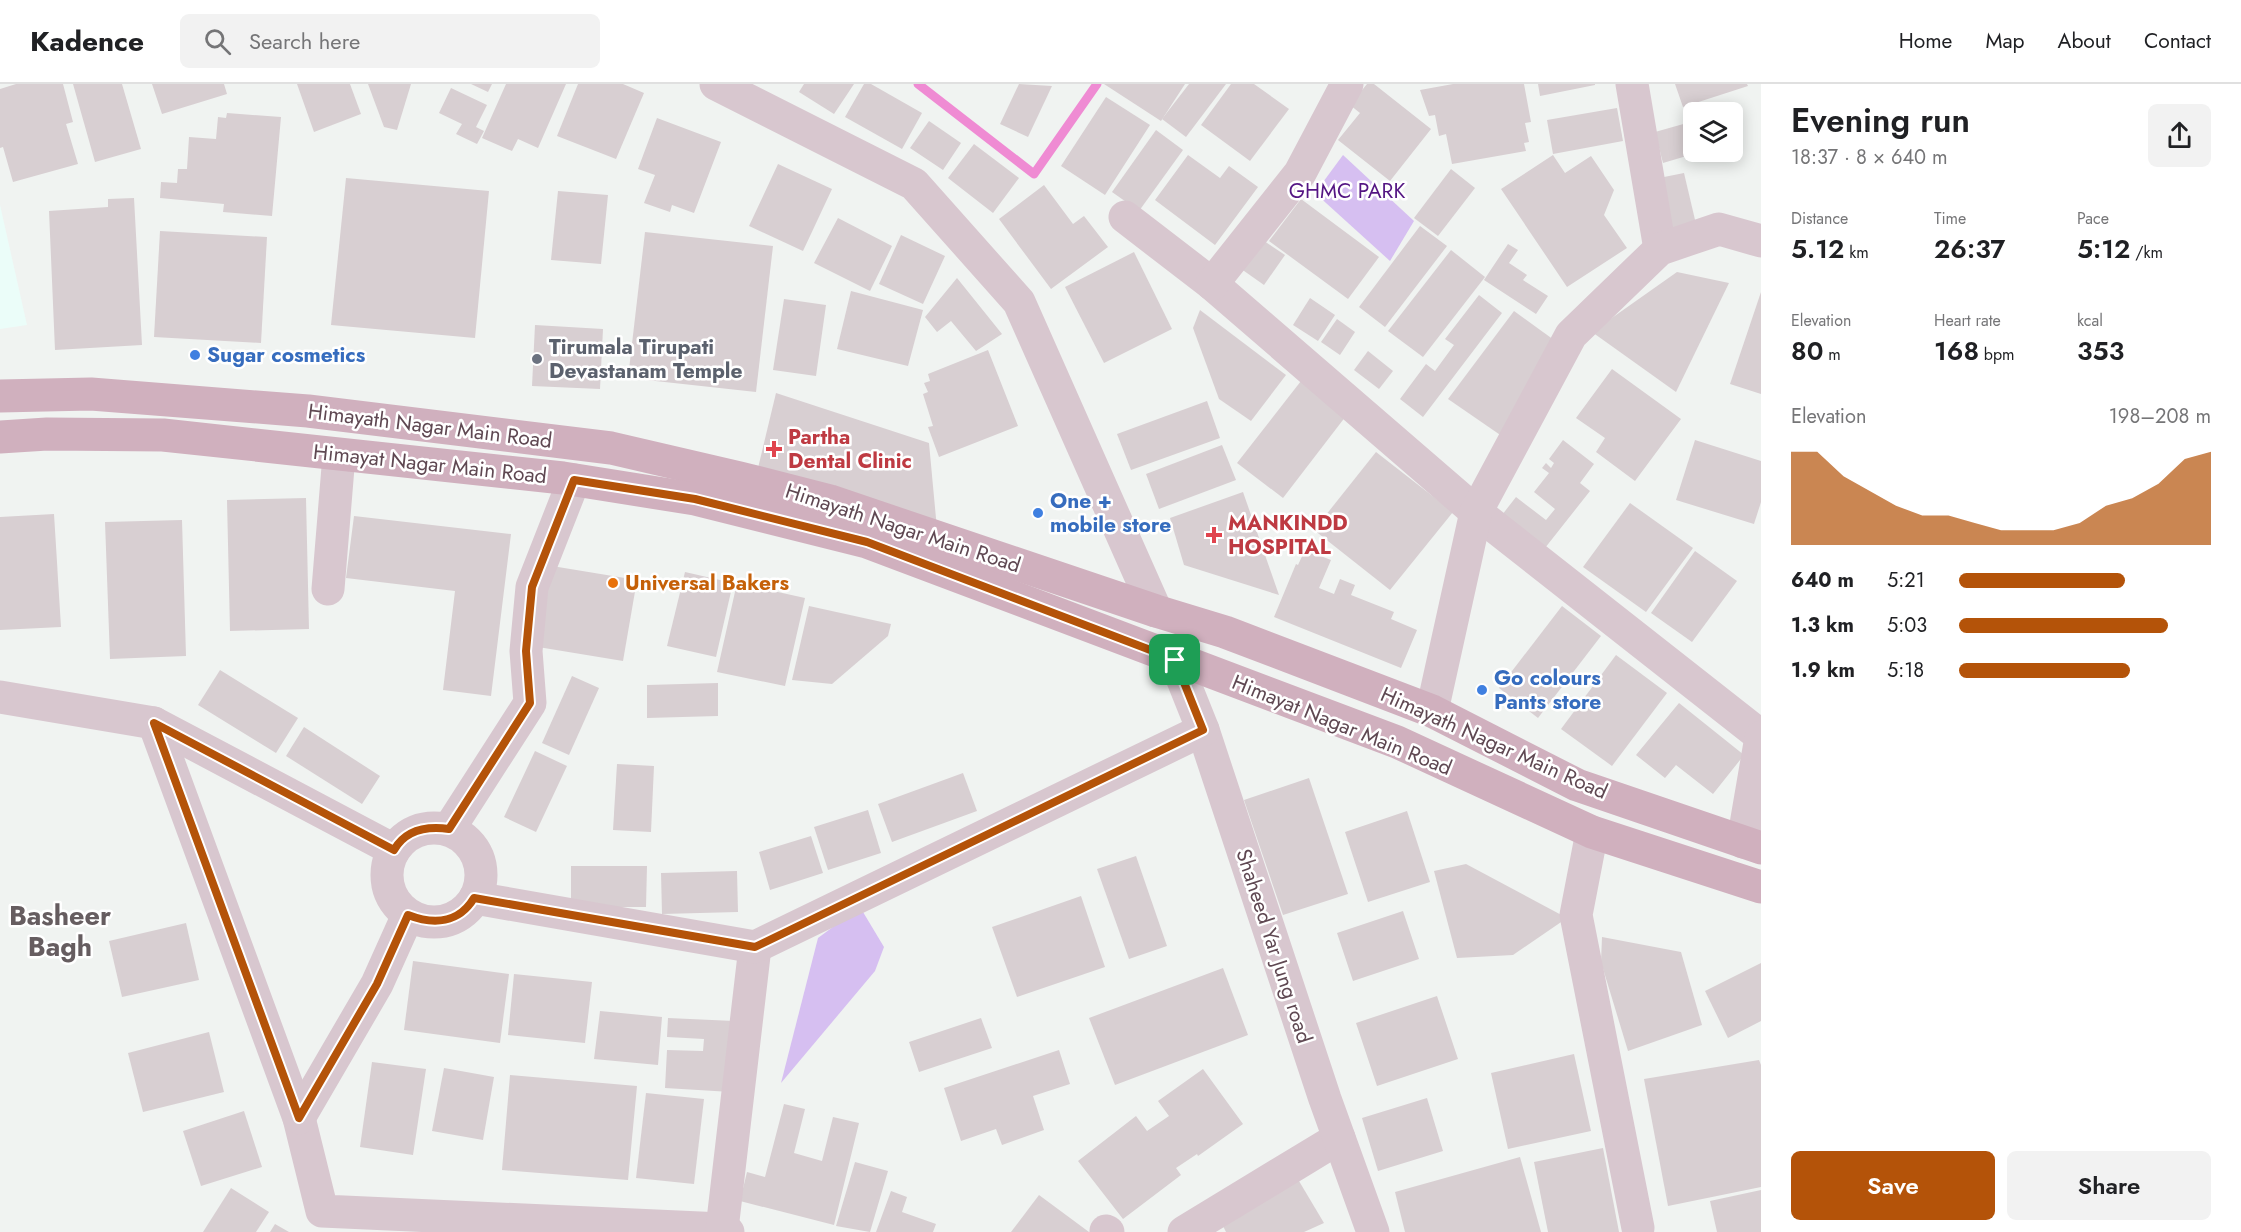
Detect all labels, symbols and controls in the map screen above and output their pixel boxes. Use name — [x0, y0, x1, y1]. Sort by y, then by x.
search box — [180, 14, 600, 68]
text: Kadence — [30, 21, 144, 62]
icon: search — [201, 25, 234, 58]
text: Search here — [249, 25, 360, 57]
text: Home — [1899, 26, 1952, 56]
text: Map — [1985, 26, 2025, 56]
text: About — [2058, 26, 2111, 56]
text: Contact — [2144, 26, 2211, 56]
text: Evening run — [1791, 97, 1970, 144]
map controls — [1683, 102, 1743, 162]
button: layers — [1683, 102, 1743, 162]
button: share — [2148, 104, 2211, 167]
text: 18:37 · 8 × 640 m — [1791, 143, 1948, 172]
park label: GHMC PARK — [1289, 176, 1405, 206]
text: Distance — [1791, 207, 1848, 230]
text: Time — [1934, 207, 1966, 230]
text: Pace — [2077, 207, 2109, 230]
text: 5.12 — [1791, 230, 1844, 268]
text: 26:37 — [1934, 230, 2005, 268]
text: 5:12 — [2077, 230, 2130, 268]
text: km — [1844, 241, 1869, 264]
text: /km — [2130, 241, 2163, 264]
text: Elevation — [1791, 309, 1851, 332]
text: Heart rate — [1934, 309, 2001, 332]
text: kcal — [2077, 309, 2103, 332]
place label: Tirumala Tirupati Devastanam Temple — [549, 332, 743, 386]
text: 80 — [1791, 332, 1823, 370]
text: 168 — [1934, 332, 1979, 370]
text: 353 — [2077, 332, 2124, 370]
place label: Sugar cosmetics — [207, 340, 366, 370]
text: m — [1823, 343, 1841, 366]
text: bpm — [1979, 343, 2015, 366]
marker: Sugar cosmetics — [188, 348, 202, 362]
marker: Tirumala Tirupati Devastanam Temple — [530, 352, 544, 366]
street label: Himayath Nagar Main Road — [306, 396, 554, 456]
text: Elevation — [1791, 402, 1866, 431]
text: 198–208 m — [2109, 402, 2211, 431]
place label: Partha Dental Clinic — [788, 422, 912, 476]
street label: Himayat Nagar Main Road — [312, 437, 548, 491]
marker: Partha Dental Clinic — [765, 440, 783, 458]
street label: Himayath Nagar Main Road — [782, 476, 1024, 580]
place label: One + mobile store — [1050, 486, 1171, 540]
marker: One + mobile store — [1031, 506, 1045, 520]
place label: MANKINDD HOSPITAL — [1228, 508, 1348, 562]
marker: MANKINDD HOSPITAL — [1205, 526, 1223, 544]
text: 640 m — [1791, 566, 1854, 595]
text: 5:21 — [1887, 566, 1925, 595]
place label: Universal Bakers — [625, 568, 790, 598]
marker: Universal Bakers — [606, 576, 620, 590]
text: 1.3 km — [1791, 611, 1854, 640]
text: 5:03 — [1887, 611, 1927, 640]
pin — [1149, 634, 1200, 685]
icon: arrive — [1158, 643, 1191, 676]
text: 1.9 km — [1791, 656, 1855, 685]
text: 5:18 — [1887, 656, 1924, 685]
place label: Go colours Pants store — [1494, 663, 1601, 717]
street label: Himayat Nagar Main Road — [1228, 667, 1456, 783]
street label: Himayath Nagar Main Road — [1376, 679, 1612, 807]
marker: Go colours Pants store — [1475, 683, 1489, 697]
street label: Shaheed Yar Jung road — [1228, 845, 1320, 1047]
district label: Basheer Bagh — [9, 896, 111, 966]
button: Save — [1791, 1151, 1995, 1220]
button: Share — [2007, 1151, 2211, 1220]

